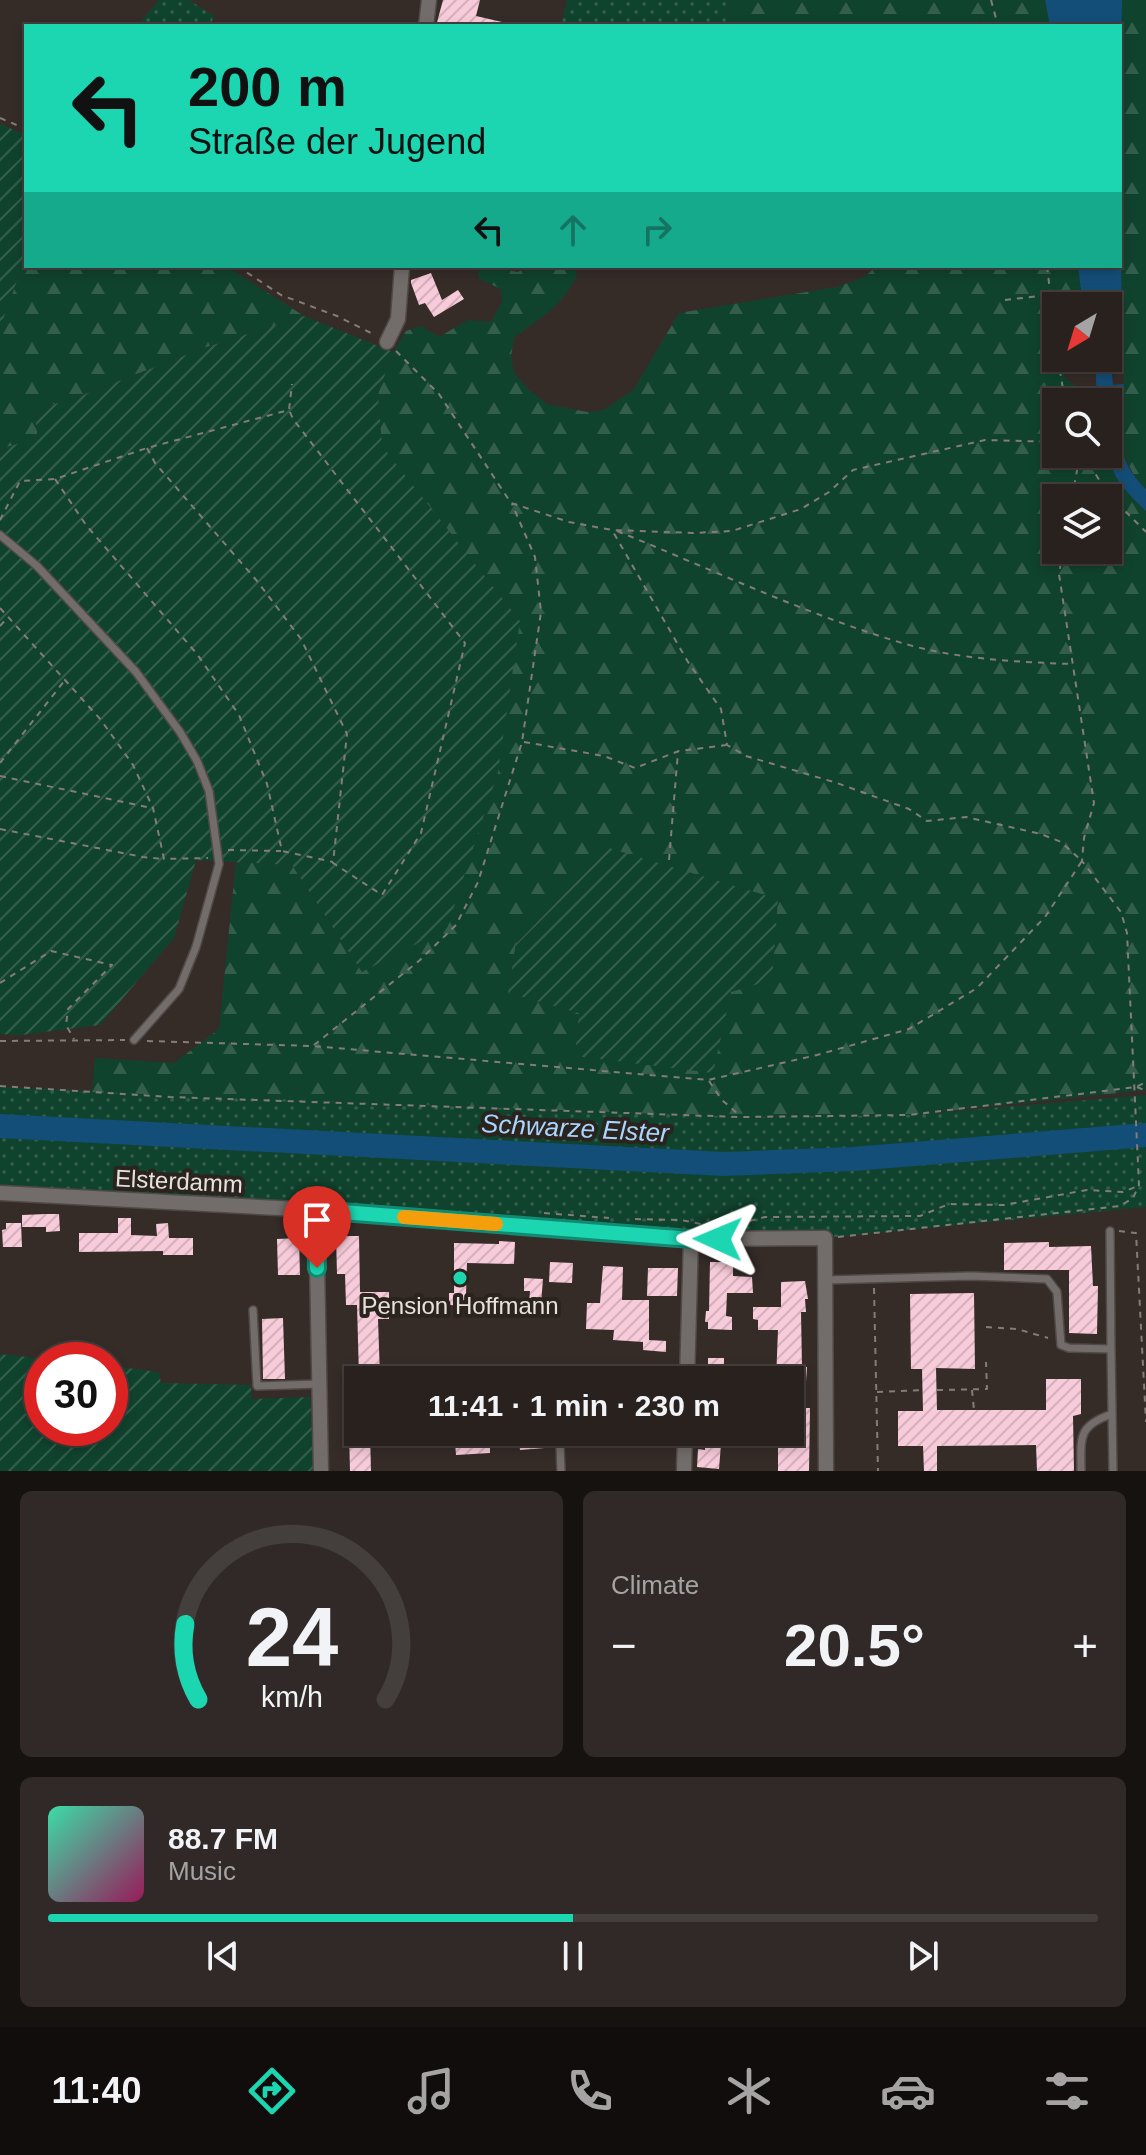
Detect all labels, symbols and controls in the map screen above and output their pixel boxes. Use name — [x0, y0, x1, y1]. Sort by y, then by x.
text: 200 m — [188, 55, 347, 118]
icon: left — [56, 56, 160, 160]
text: Straße der Jugend — [188, 121, 486, 162]
icon: left — [467, 208, 511, 252]
icon: ahead — [551, 208, 595, 252]
icon: right — [635, 208, 679, 252]
north arrow — [1042, 292, 1122, 372]
map controls — [1042, 292, 1122, 564]
button: search — [1042, 388, 1122, 468]
button: layers — [1042, 484, 1122, 564]
water label: Schwarze Elster — [480, 1108, 671, 1148]
street label: Elsterdamm — [114, 1164, 244, 1198]
pin — [283, 1186, 351, 1268]
position arrow — [676, 1197, 760, 1281]
icon: arrive — [295, 1198, 339, 1242]
marker: Pension Hoffmann — [451, 1269, 469, 1287]
place label: Pension Hoffmann — [361, 1292, 559, 1319]
speed limit sign: 30 — [24, 1342, 128, 1446]
text: 11:41 · 1 min · 230 m — [428, 1389, 720, 1422]
text: Climate — [611, 1570, 699, 1600]
text: 24 — [245, 1591, 338, 1684]
text: 20.5° — [784, 1612, 925, 1679]
text: − — [611, 1621, 637, 1670]
text: + — [1072, 1621, 1098, 1670]
text: km/h — [261, 1681, 322, 1713]
text: 88.7 FM — [168, 1822, 278, 1855]
text: Music — [168, 1856, 236, 1886]
icon: previous — [201, 1934, 245, 1978]
icon: pause — [551, 1934, 595, 1978]
icon: next — [901, 1934, 945, 1978]
icon: directions — [244, 2063, 300, 2119]
icon: music — [403, 2063, 459, 2119]
icon: phone — [562, 2063, 618, 2119]
icon: climate — [721, 2063, 777, 2119]
icon: car — [880, 2063, 936, 2119]
icon: filters — [1039, 2063, 1095, 2119]
text: 11:40 — [51, 2070, 142, 2111]

